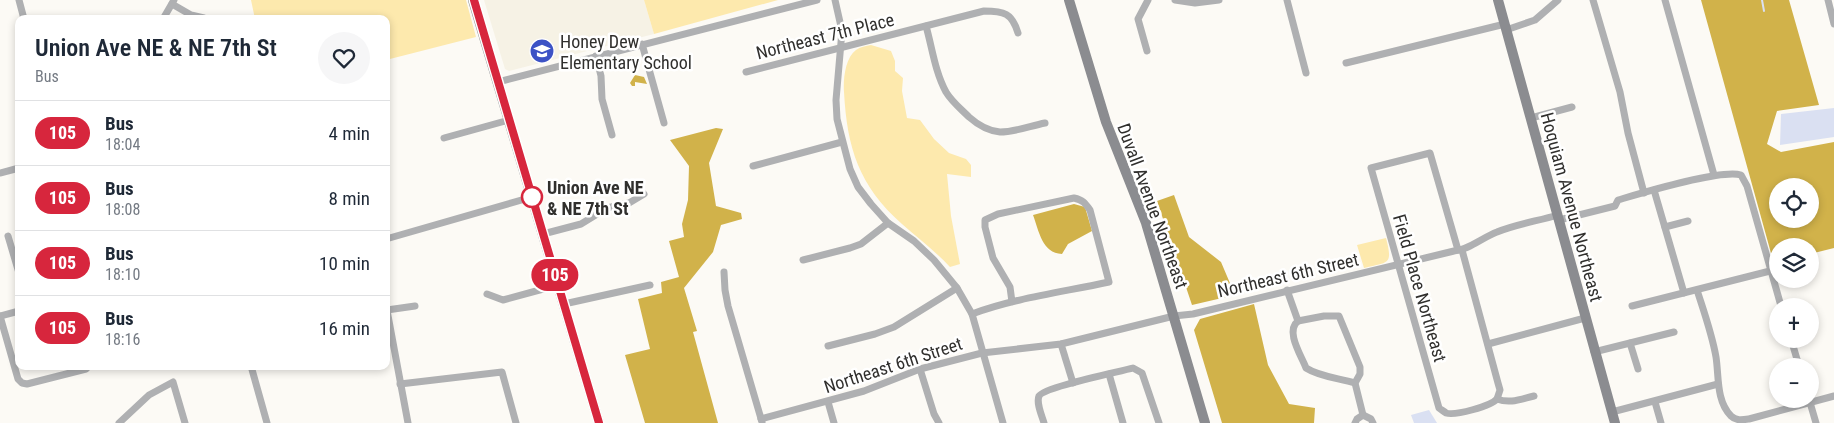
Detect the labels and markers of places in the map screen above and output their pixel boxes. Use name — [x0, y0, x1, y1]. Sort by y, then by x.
place label: Honey Dew Elementary School — [560, 31, 692, 73]
school or university icon: Honey Dew Elementary School — [529, 38, 555, 64]
place label: Union Ave NE & NE 7th St — [547, 177, 644, 219]
marker: Union Ave NE & NE 7th St — [521, 186, 543, 208]

